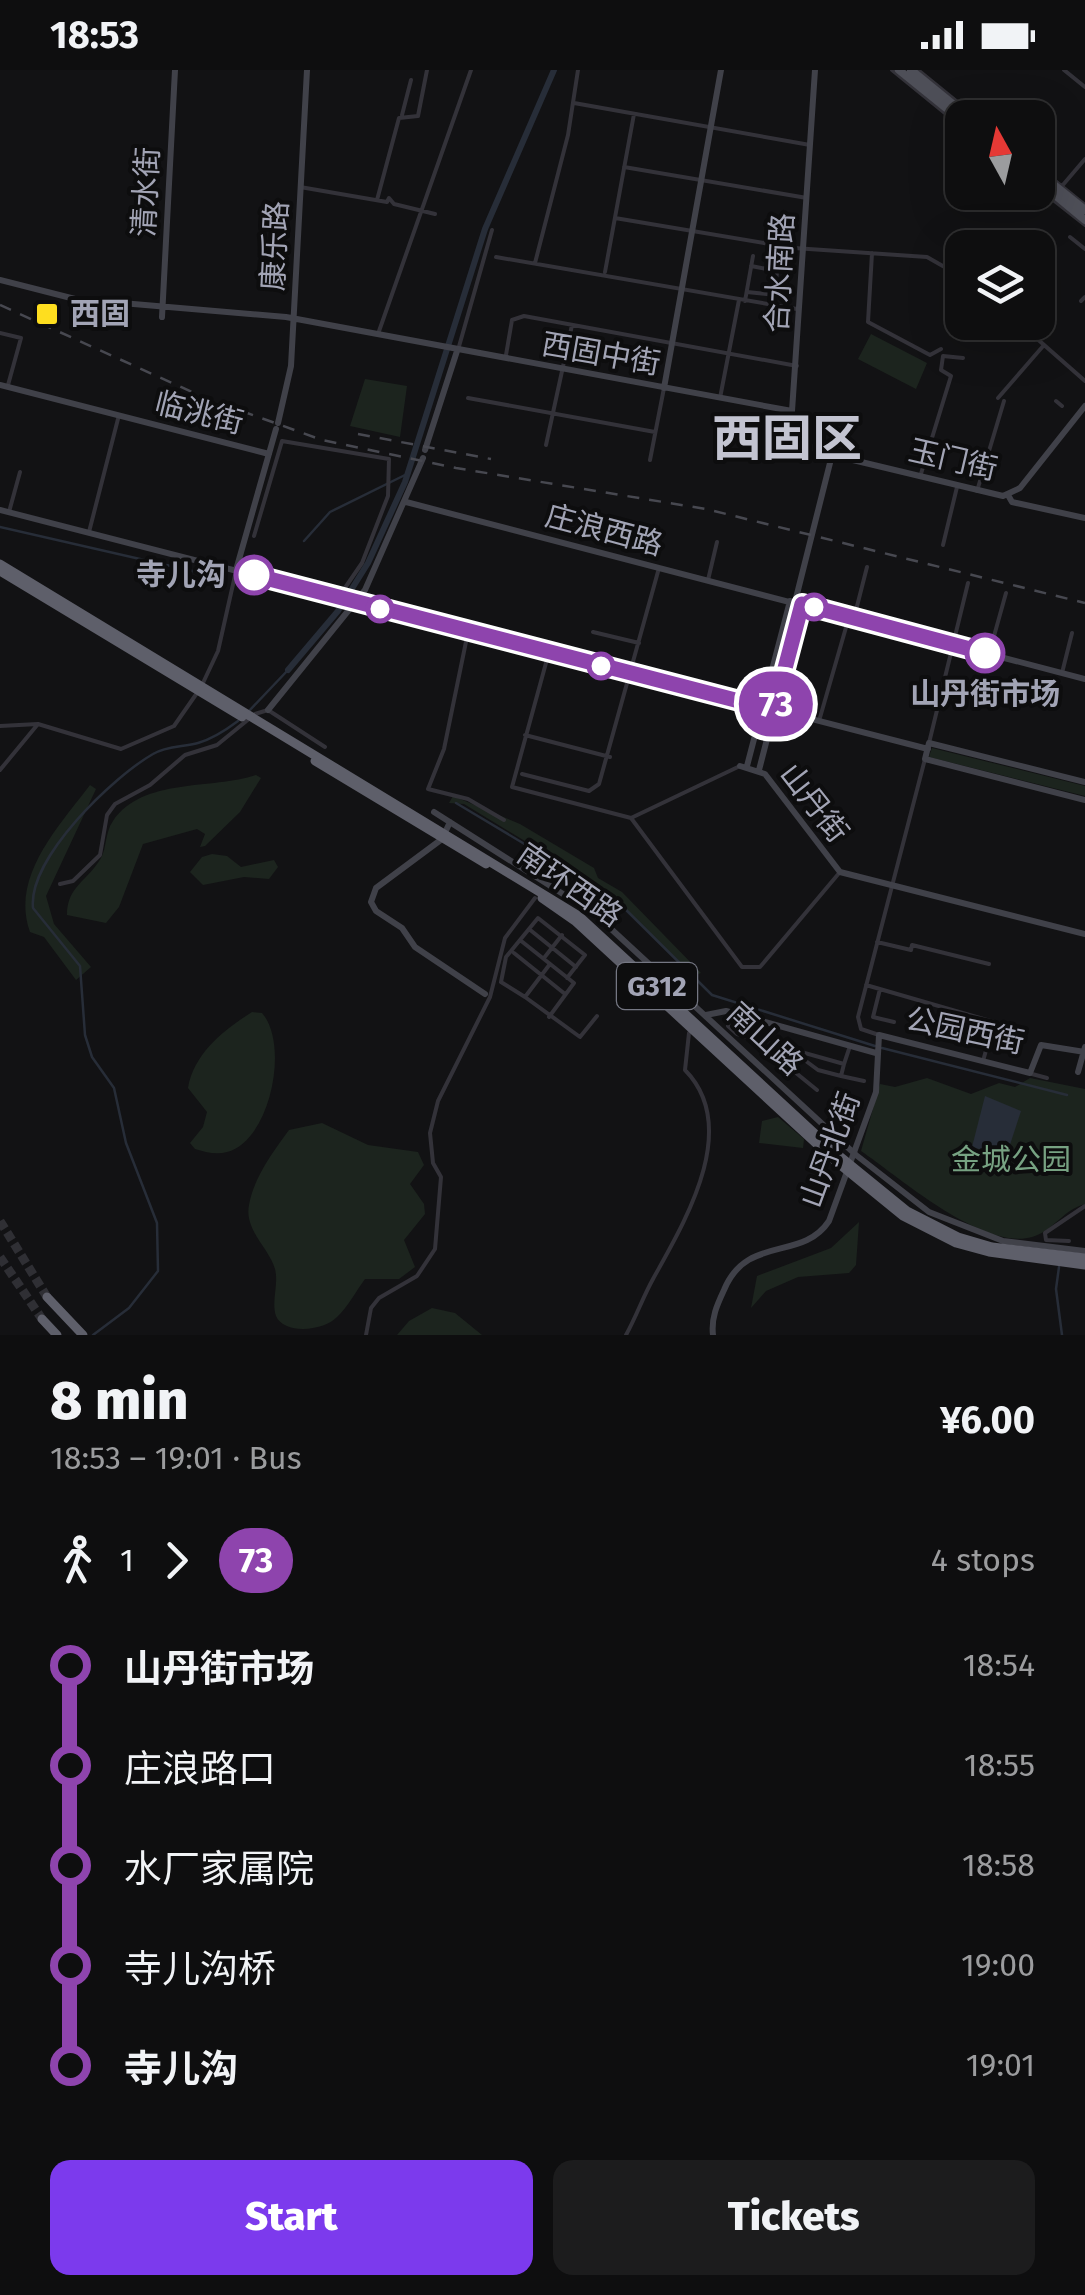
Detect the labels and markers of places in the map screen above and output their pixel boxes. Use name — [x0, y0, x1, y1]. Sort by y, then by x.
place label: 西固 — [70, 296, 130, 332]
marker: 西固 — [34, 301, 60, 327]
marker: 寺儿沟 — [235, 556, 273, 594]
place label: 寺儿沟 — [136, 557, 226, 593]
unlabelled marker — [801, 594, 827, 620]
unlabelled marker — [367, 596, 393, 622]
marker: 山丹街市场 — [966, 634, 1004, 672]
unlabelled marker — [588, 653, 614, 679]
place label: 山丹街市场 — [910, 676, 1060, 712]

